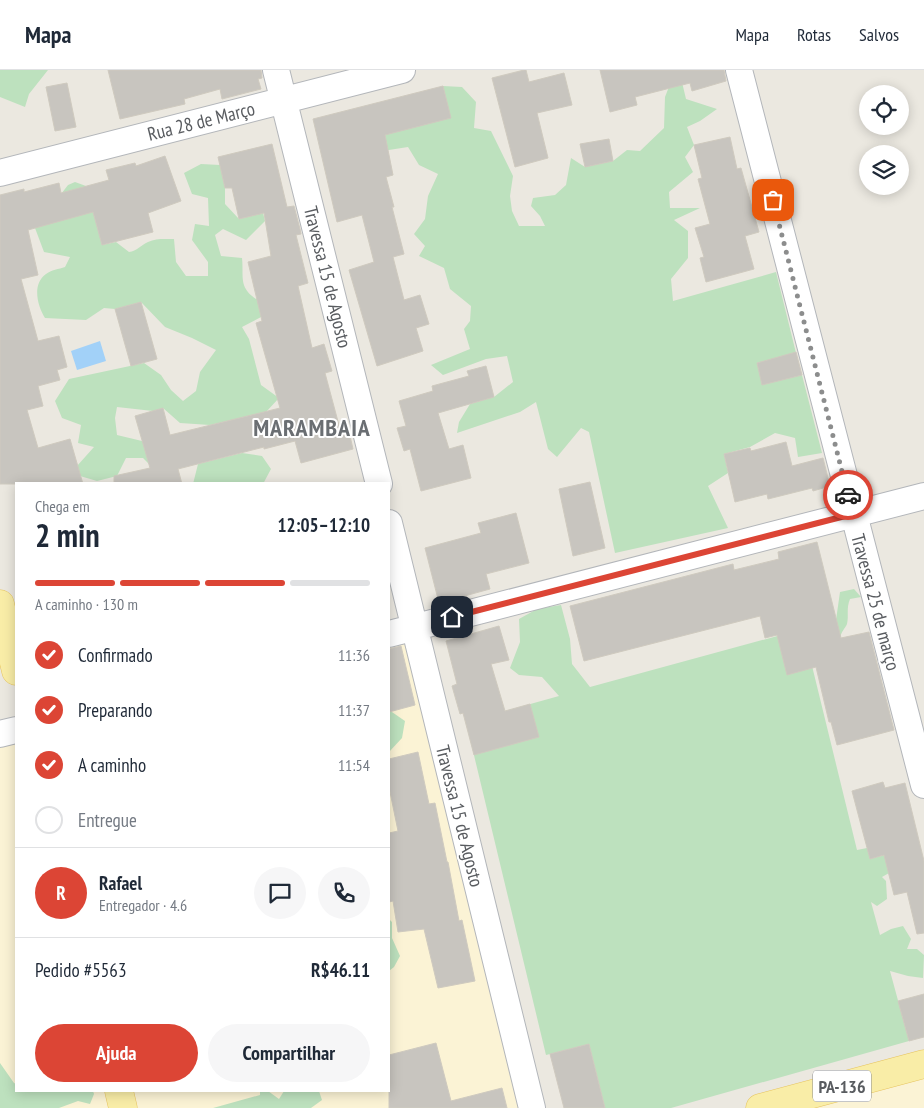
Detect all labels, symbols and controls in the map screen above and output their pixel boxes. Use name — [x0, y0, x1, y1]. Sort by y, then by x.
text: Mapa — [25, 19, 72, 50]
text: Mapa — [735, 23, 769, 46]
text: Rotas — [797, 23, 831, 46]
text: Salvos — [859, 23, 899, 46]
map controls — [859, 85, 909, 195]
button: locate — [859, 85, 909, 135]
street label: Rua 28 de Março — [145, 96, 257, 146]
button: layers — [859, 145, 909, 195]
pin — [752, 179, 794, 221]
icon: bag — [759, 186, 787, 214]
street label: Travessa 15 de Agosto — [299, 204, 357, 350]
district label: MARAMBAIA — [253, 412, 371, 443]
courier — [823, 470, 873, 520]
icon: car — [834, 481, 862, 509]
text: Chega em — [35, 496, 90, 516]
text: 12:05–12:10 — [277, 513, 370, 537]
text: 2 min — [35, 514, 100, 556]
street label: Travessa 25 de março — [846, 531, 906, 673]
text: A caminho · 130 m — [35, 594, 138, 614]
pin — [431, 596, 473, 638]
icon: home — [438, 603, 466, 631]
icon: check — [35, 641, 63, 669]
text: Confirmado — [78, 643, 153, 667]
text: 11:36 — [338, 645, 370, 665]
icon: check — [35, 696, 63, 724]
text: Preparando — [78, 698, 153, 722]
text: 11:37 — [338, 700, 370, 720]
street label: Travessa 15 de Agosto — [431, 743, 489, 889]
icon: check — [35, 751, 63, 779]
text: A caminho — [78, 753, 146, 777]
text: 11:54 — [338, 755, 370, 775]
text: Entregue — [78, 808, 137, 832]
button: chat — [254, 867, 306, 919]
button: phone — [318, 867, 370, 919]
text: Rafael — [99, 871, 142, 895]
text: R — [56, 881, 66, 905]
text: Entregador · 4.6 — [99, 895, 187, 915]
text: Pedido #5563 — [35, 958, 126, 982]
text: R$46.11 — [311, 958, 370, 982]
button: Ajuda — [35, 1024, 198, 1082]
button: Compartilhar — [208, 1024, 370, 1082]
road number: PA-136 — [813, 1070, 871, 1102]

